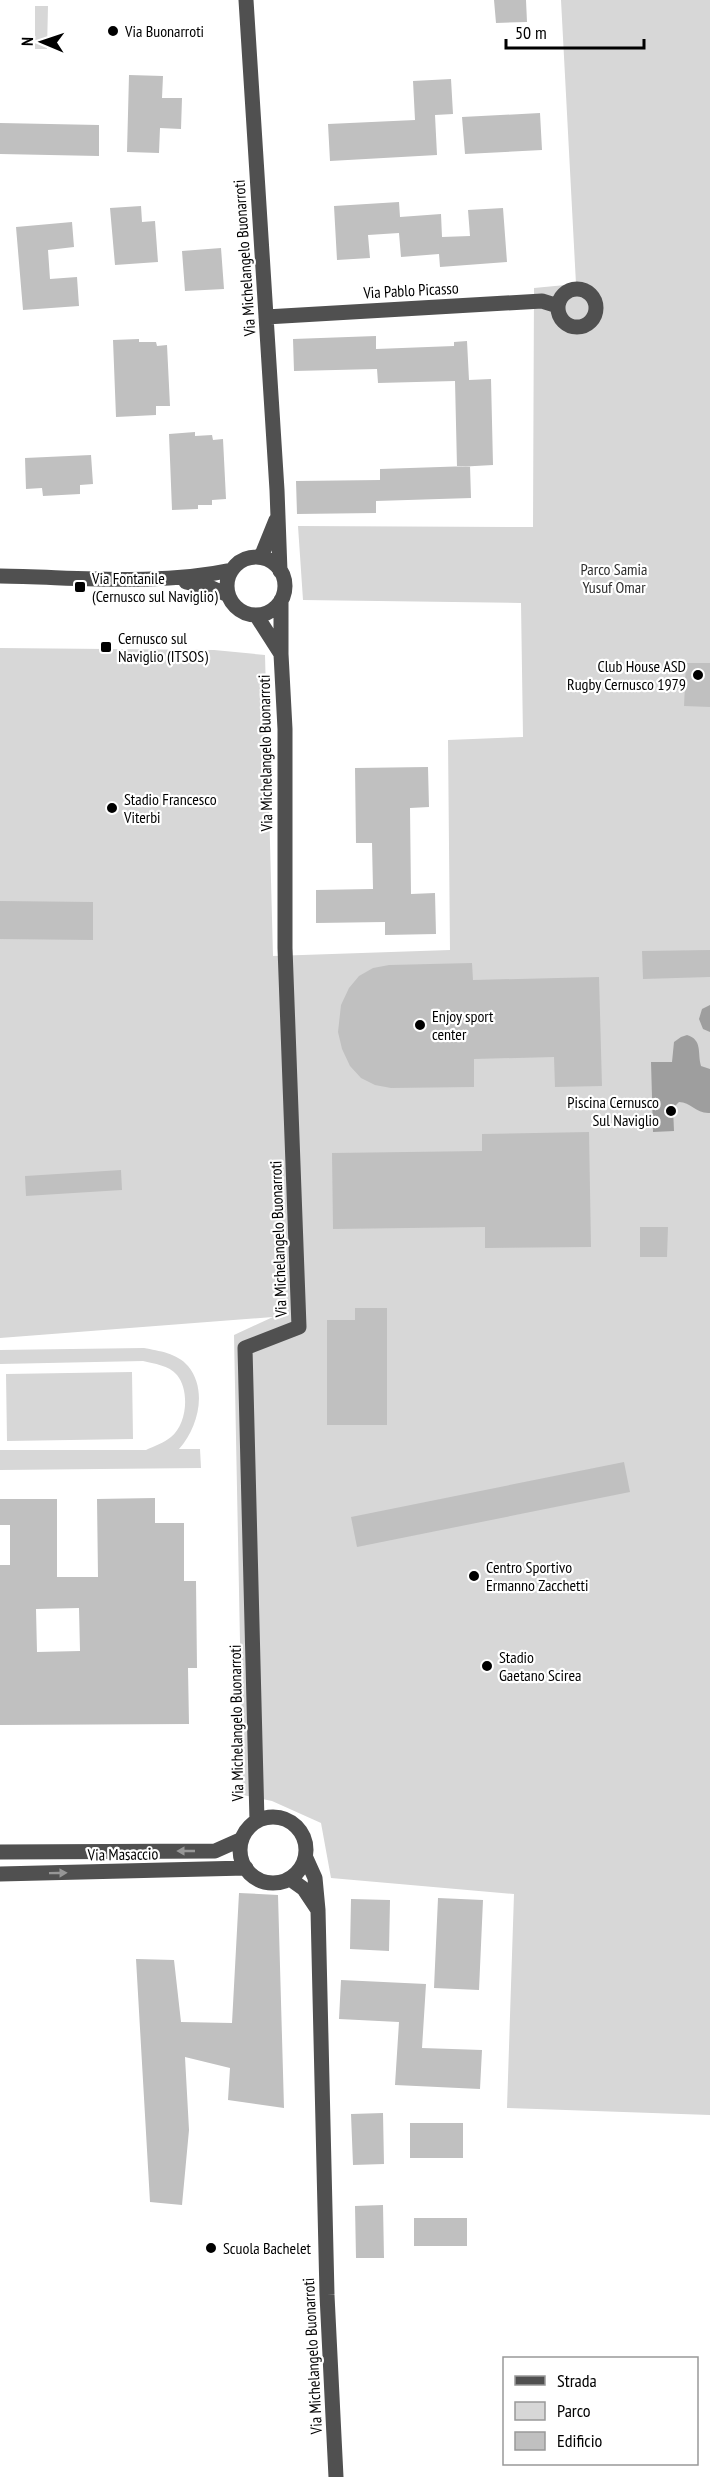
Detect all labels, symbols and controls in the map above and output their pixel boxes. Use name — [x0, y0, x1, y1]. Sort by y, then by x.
north arrow — [12, 12, 72, 72]
scale bar — [506, 12, 644, 50]
place label: Via Buonarroti — [124, 21, 204, 41]
text: 50 m — [515, 21, 547, 44]
marker: Via Buonarroti — [106, 24, 120, 38]
text: N — [17, 37, 37, 46]
street label: Via Michelangelo Buonarroti — [229, 179, 260, 338]
street label: Via Pablo Picasso — [362, 278, 459, 303]
park label: Parco Samia Yusuf Omar — [581, 559, 647, 597]
place label: Via Fontanile (Cernusco sul Naviglio) — [91, 568, 218, 606]
marker: Via Fontanile (Cernusco sul Naviglio) — [73, 580, 87, 594]
place label: Cernusco sul Naviglio (ITSOS) — [118, 628, 208, 666]
marker: Cernusco sul Naviglio (ITSOS) — [99, 640, 113, 654]
place label: Club House ASD Rugby Cernusco 1979 — [567, 656, 686, 694]
marker: Club House ASD Rugby Cernusco 1979 — [691, 668, 705, 682]
street label: Via Michelangelo Buonarroti — [254, 674, 276, 833]
place label: Stadio Francesco Viterbi — [123, 789, 217, 827]
marker: Stadio Francesco Viterbi — [105, 801, 119, 815]
place label: Enjoy sport center — [432, 1006, 494, 1044]
marker: Enjoy sport center — [413, 1018, 427, 1032]
place label: Piscina Cernusco Sul Naviglio — [567, 1092, 659, 1130]
marker: Piscina Cernusco Sul Naviglio — [664, 1104, 678, 1118]
street label: Via Michelangelo Buonarroti — [265, 1160, 291, 1319]
place label: Centro Sportivo Ermanno Zacchetti — [486, 1557, 588, 1595]
marker: Centro Sportivo Ermanno Zacchetti — [467, 1569, 481, 1583]
street label: Via Michelangelo Buonarroti — [225, 1644, 247, 1803]
place label: Stadio Gaetano Scirea — [499, 1647, 581, 1685]
marker: Stadio Gaetano Scirea — [480, 1659, 494, 1673]
street label: Via Masaccio — [87, 1843, 159, 1865]
one-way arrow — [176, 1846, 195, 1856]
one-way arrow — [49, 1868, 68, 1878]
place label: Scuola Bachelet — [223, 2238, 312, 2258]
marker: Scuola Bachelet — [204, 2241, 218, 2255]
street label: Via Michelangelo Buonarroti — [298, 2277, 326, 2436]
legend — [503, 2357, 698, 2465]
text: Strada — [557, 2369, 597, 2392]
text: Parco — [557, 2399, 591, 2422]
text: Edificio — [557, 2429, 603, 2452]

